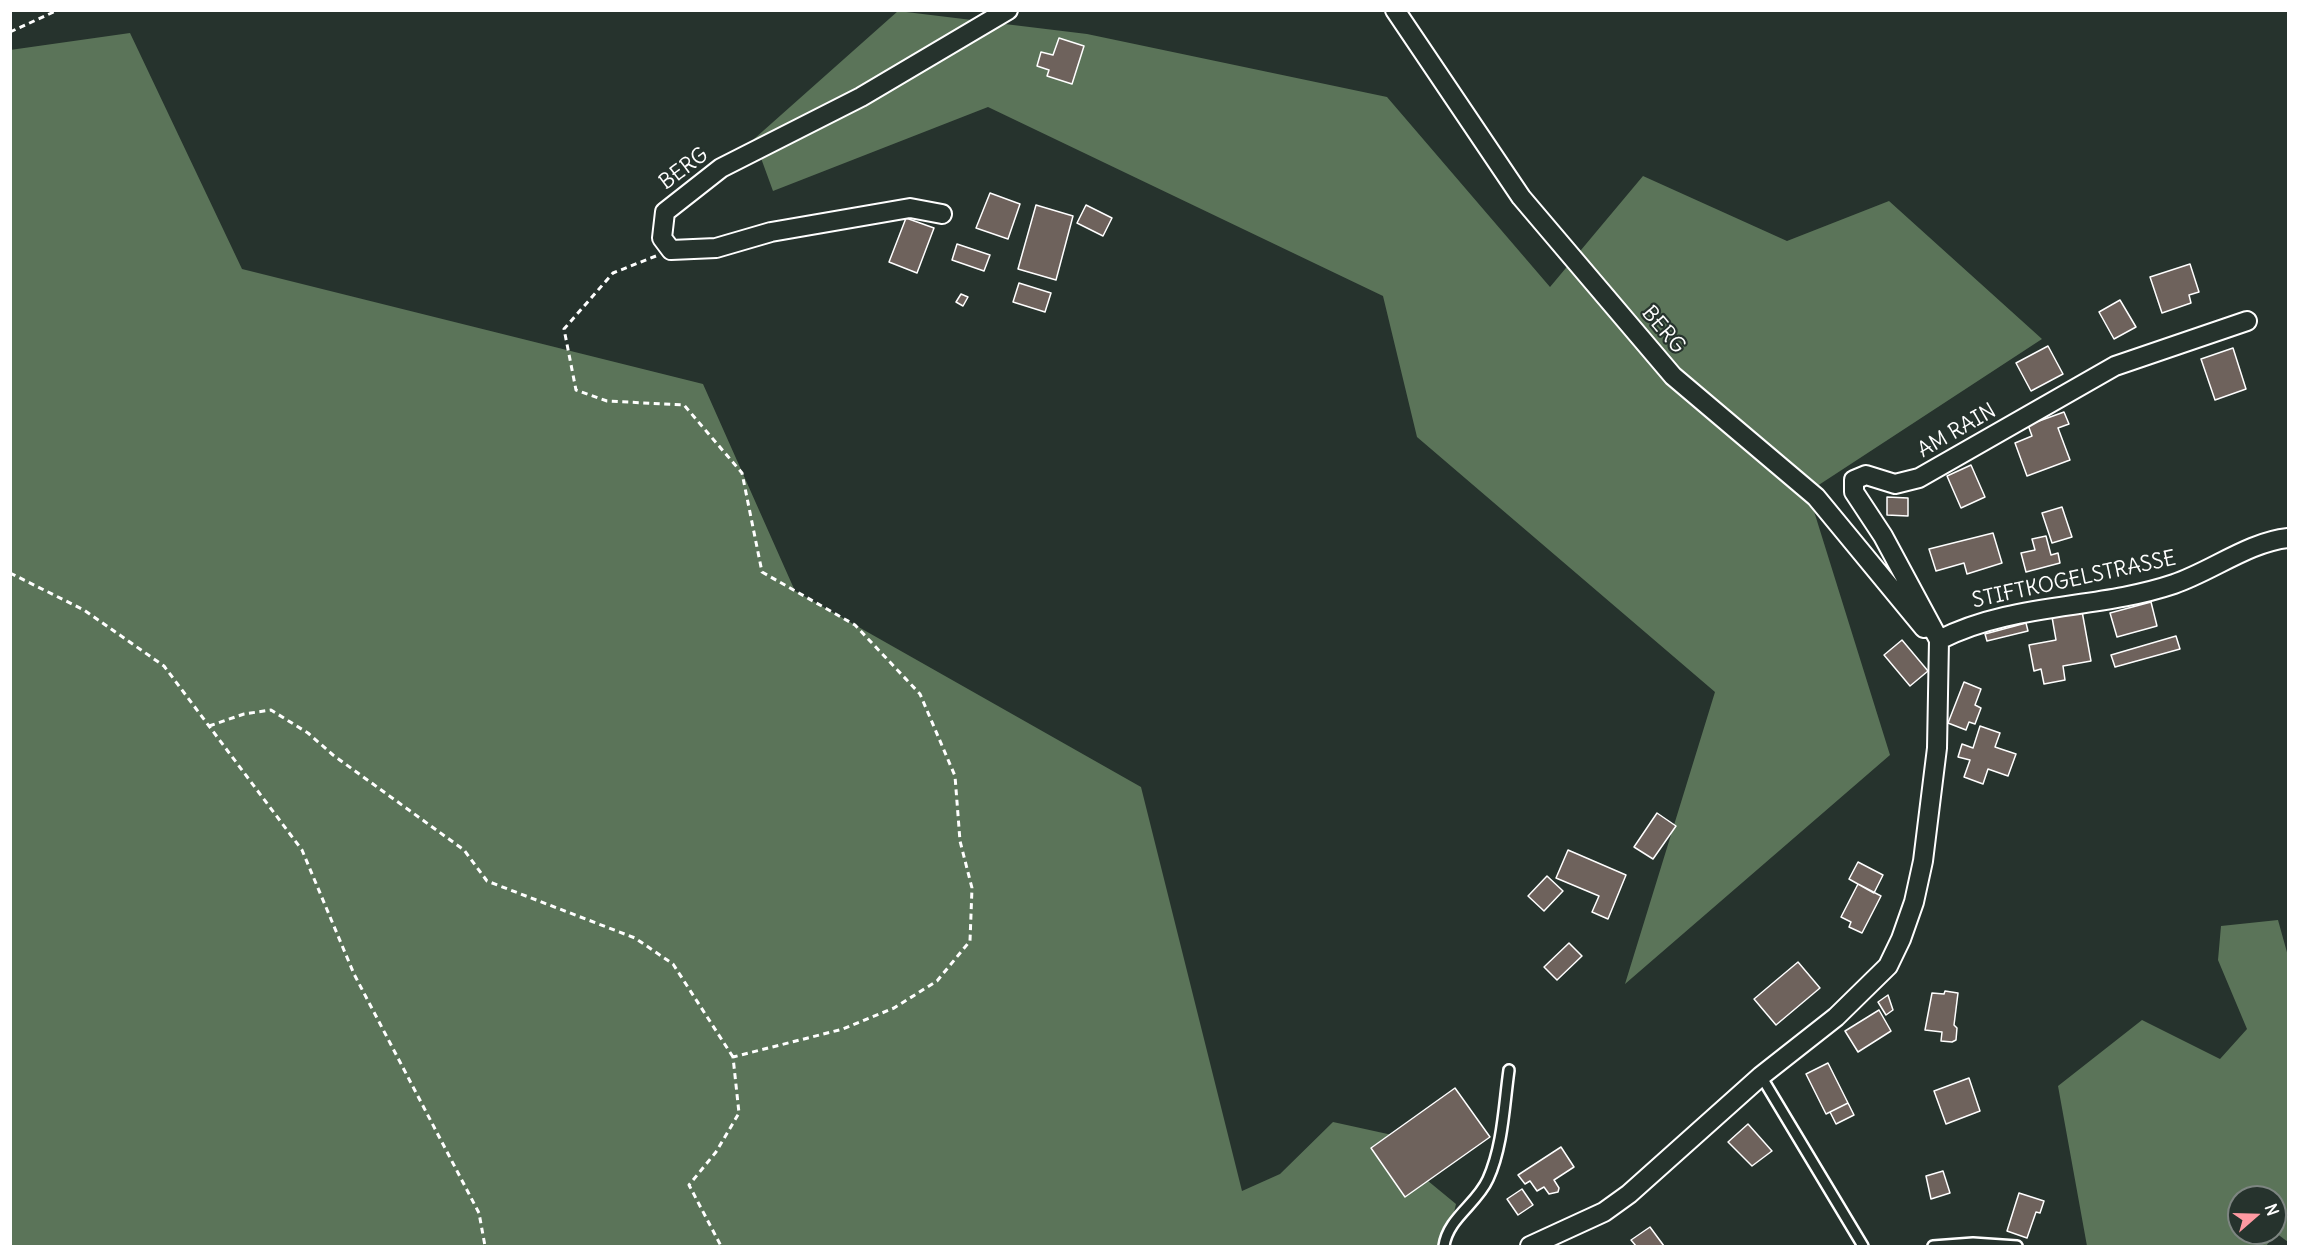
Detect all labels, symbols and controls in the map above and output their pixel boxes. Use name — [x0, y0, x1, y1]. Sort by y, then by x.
street label: BERG — [655, 143, 713, 195]
street label: BERG — [1636, 301, 1690, 359]
street label: AM RAIN — [1913, 399, 2001, 463]
street label: STIFTKOGELSTRASSE — [1970, 546, 2178, 614]
north arrow — [2227, 1185, 2287, 1245]
text: N — [2261, 1201, 2283, 1218]

